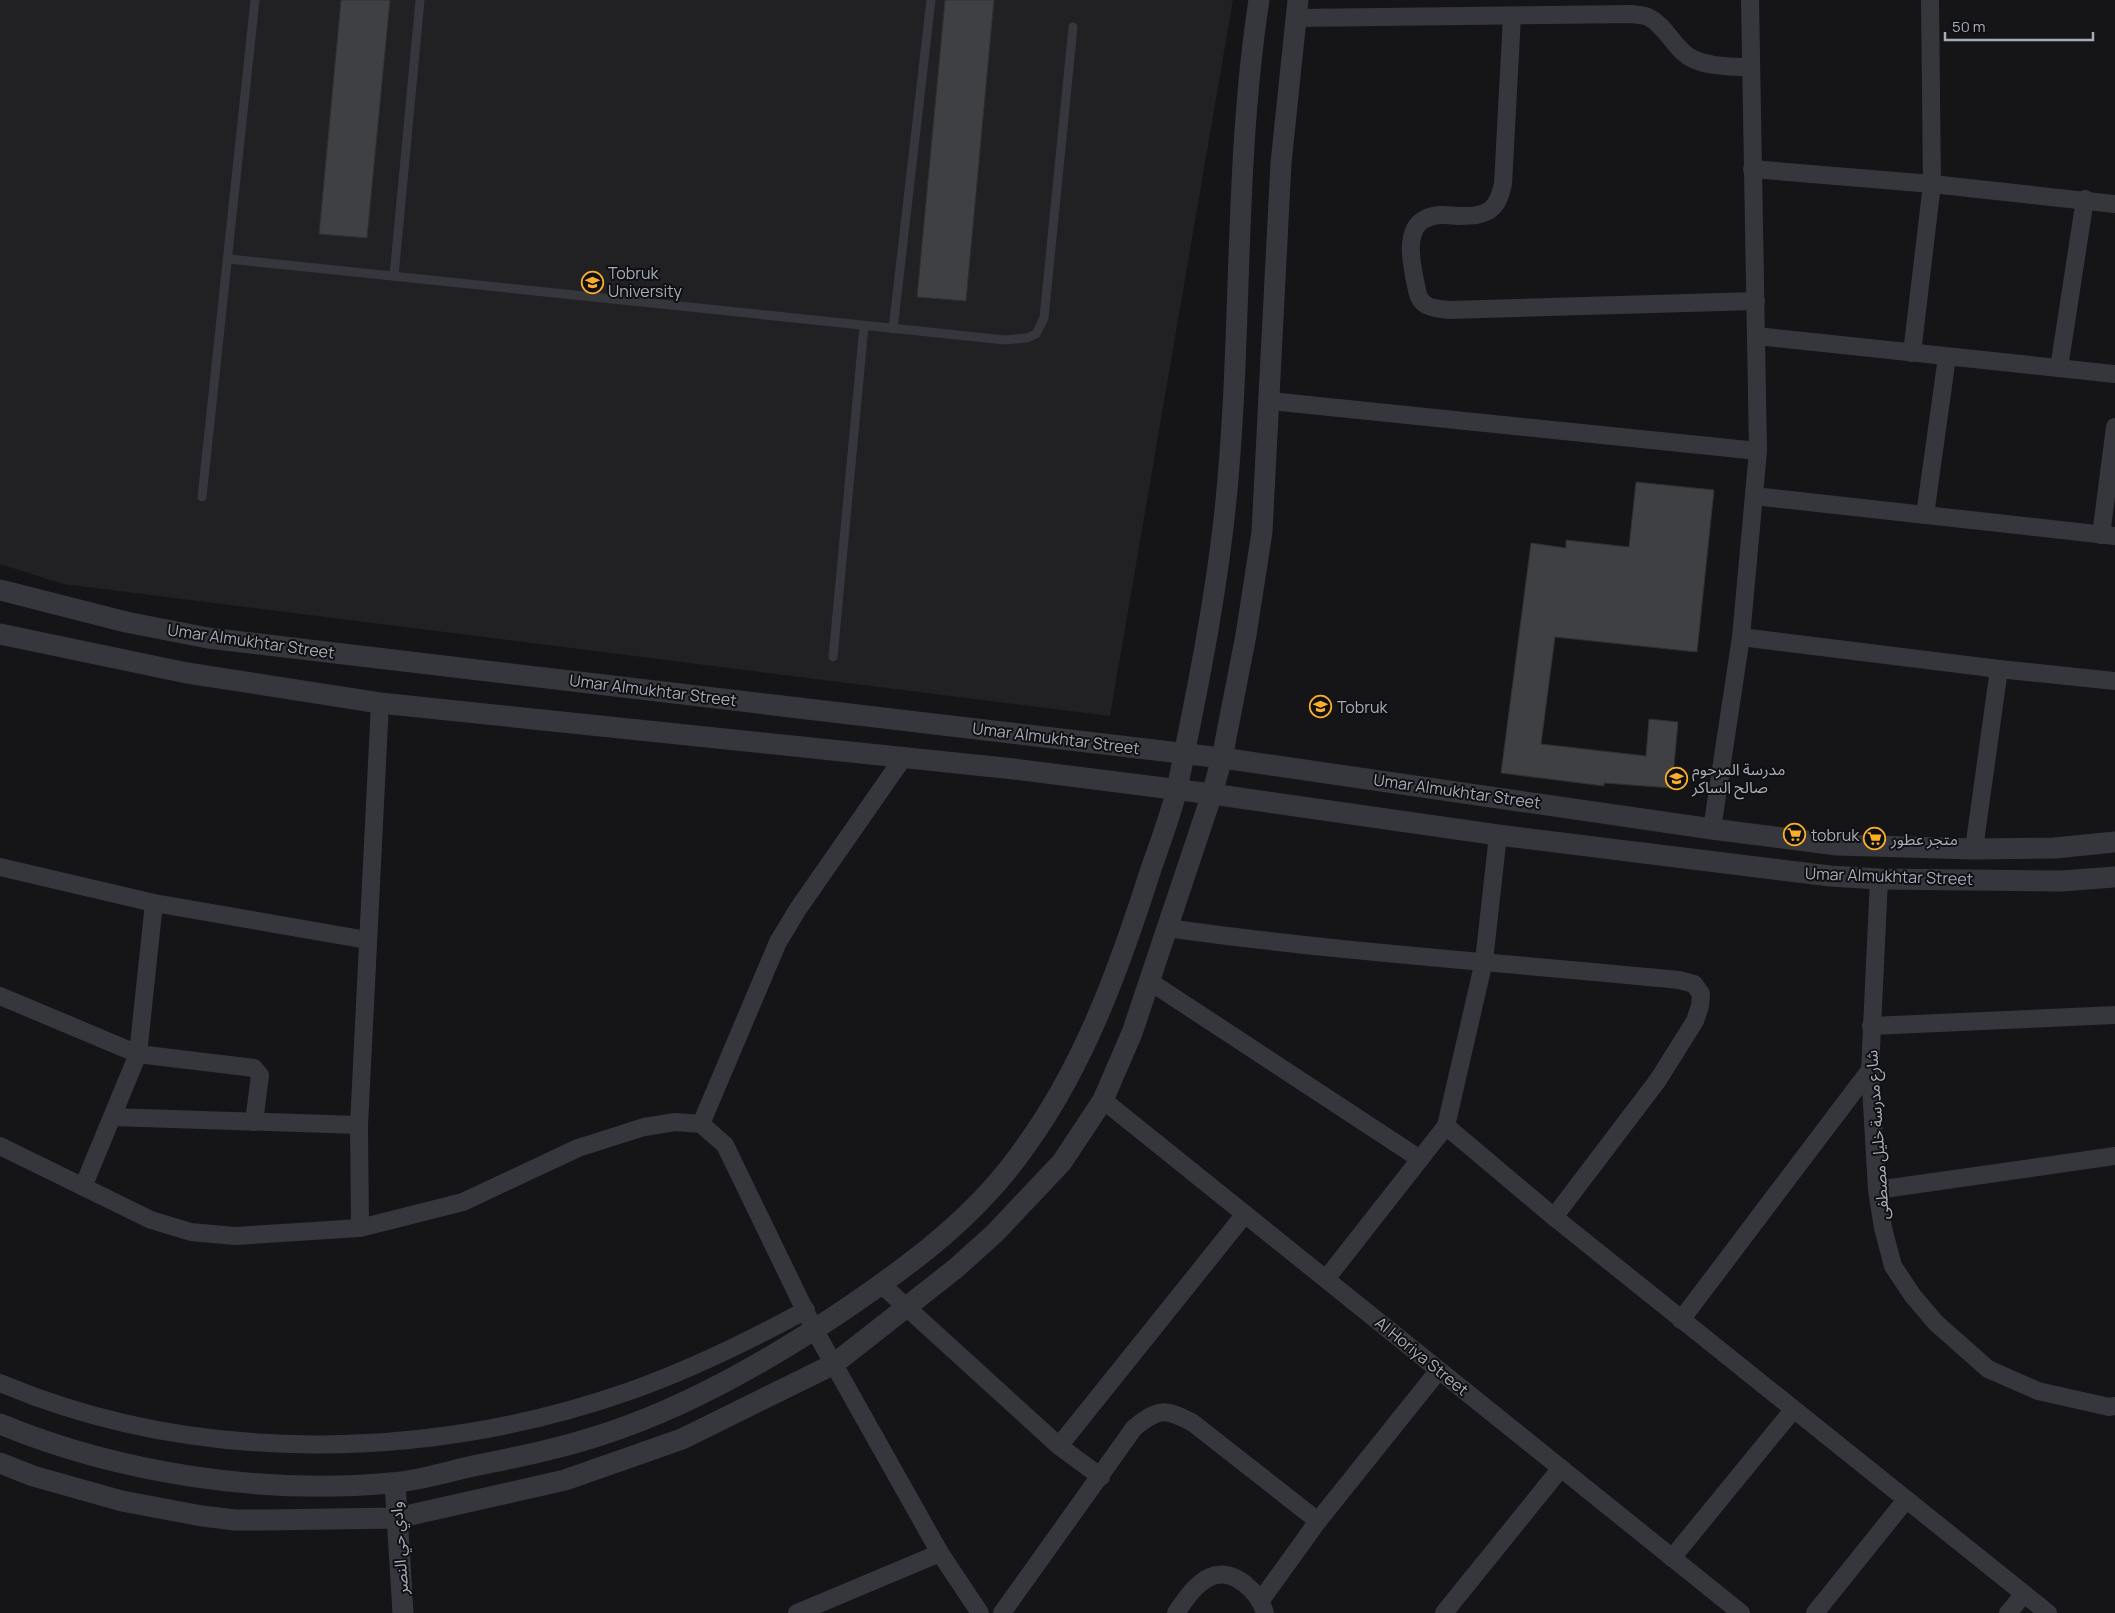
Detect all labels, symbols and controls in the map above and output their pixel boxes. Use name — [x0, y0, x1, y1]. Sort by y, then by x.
scale bar — [1945, 10, 2092, 42]
text: 50 m — [1952, 16, 1986, 37]
place label: Tobruk University — [608, 262, 682, 302]
school or university icon: Tobruk University — [580, 270, 604, 294]
street label: Umar Almukhtar Street — [166, 618, 336, 664]
street label: Umar Almukhtar Street — [568, 669, 738, 711]
school or university icon: Tobruk — [1309, 695, 1333, 719]
place label: Tobruk — [1337, 696, 1388, 718]
street label: Umar Almukhtar Street — [971, 717, 1141, 759]
place label: مدرسة المرحوم صالح الساكر — [1691, 758, 1785, 800]
school or university icon: مدرسة المرحوم صالح الساكر — [1664, 766, 1688, 790]
street label: Umar Almukhtar Street — [1372, 768, 1542, 814]
supermarket icon: tobruk — [1783, 823, 1807, 847]
place label: tobruk — [1811, 824, 1860, 846]
supermarket icon: متجر عطور — [1863, 827, 1887, 851]
place label: متجر عطور — [1890, 828, 1958, 850]
street label: Umar Almukhtar Street — [1805, 862, 1973, 890]
street label: شارع مدرسة خليل مصطفى — [1860, 1049, 1896, 1221]
street label: Al Horiya Street — [1371, 1312, 1473, 1400]
street label: وادي حي النصر — [385, 1501, 415, 1596]

